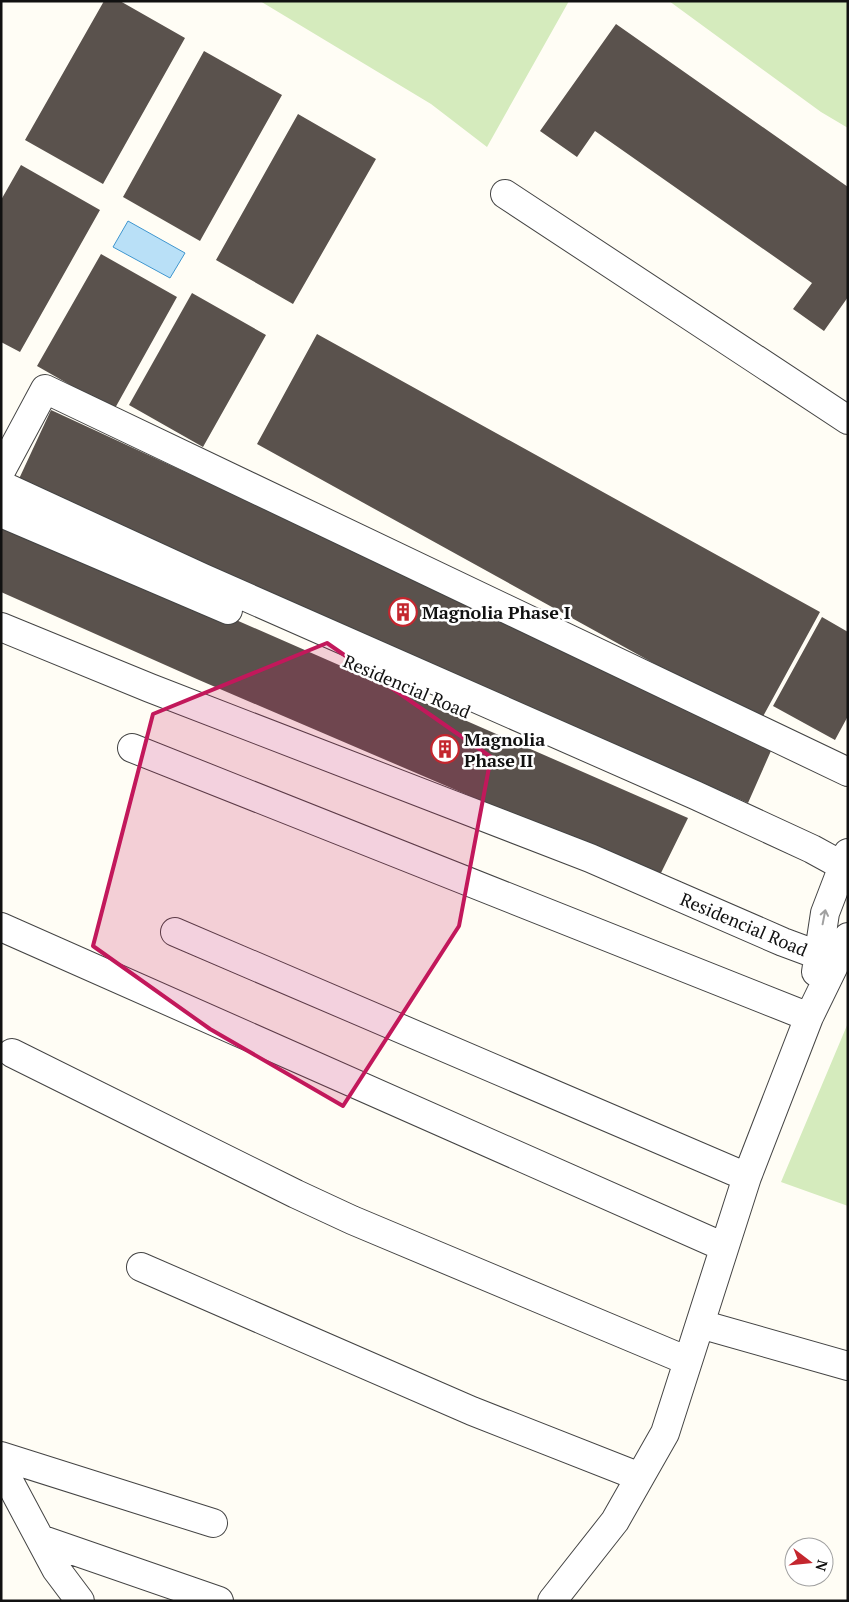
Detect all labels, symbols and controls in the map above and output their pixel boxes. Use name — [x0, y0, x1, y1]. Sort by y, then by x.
building icon: Magnolia Phase I — [388, 597, 418, 627]
place label: Magnolia Phase I — [422, 600, 571, 624]
street label: Residencial Road — [340, 648, 474, 724]
place label: Magnolia Phase II — [464, 727, 545, 772]
building icon: Magnolia Phase II — [430, 734, 460, 764]
street label: Residencial Road — [677, 886, 811, 962]
one-way arrow — [820, 910, 830, 926]
north arrow — [784, 1537, 834, 1587]
text: N — [811, 1558, 833, 1574]

